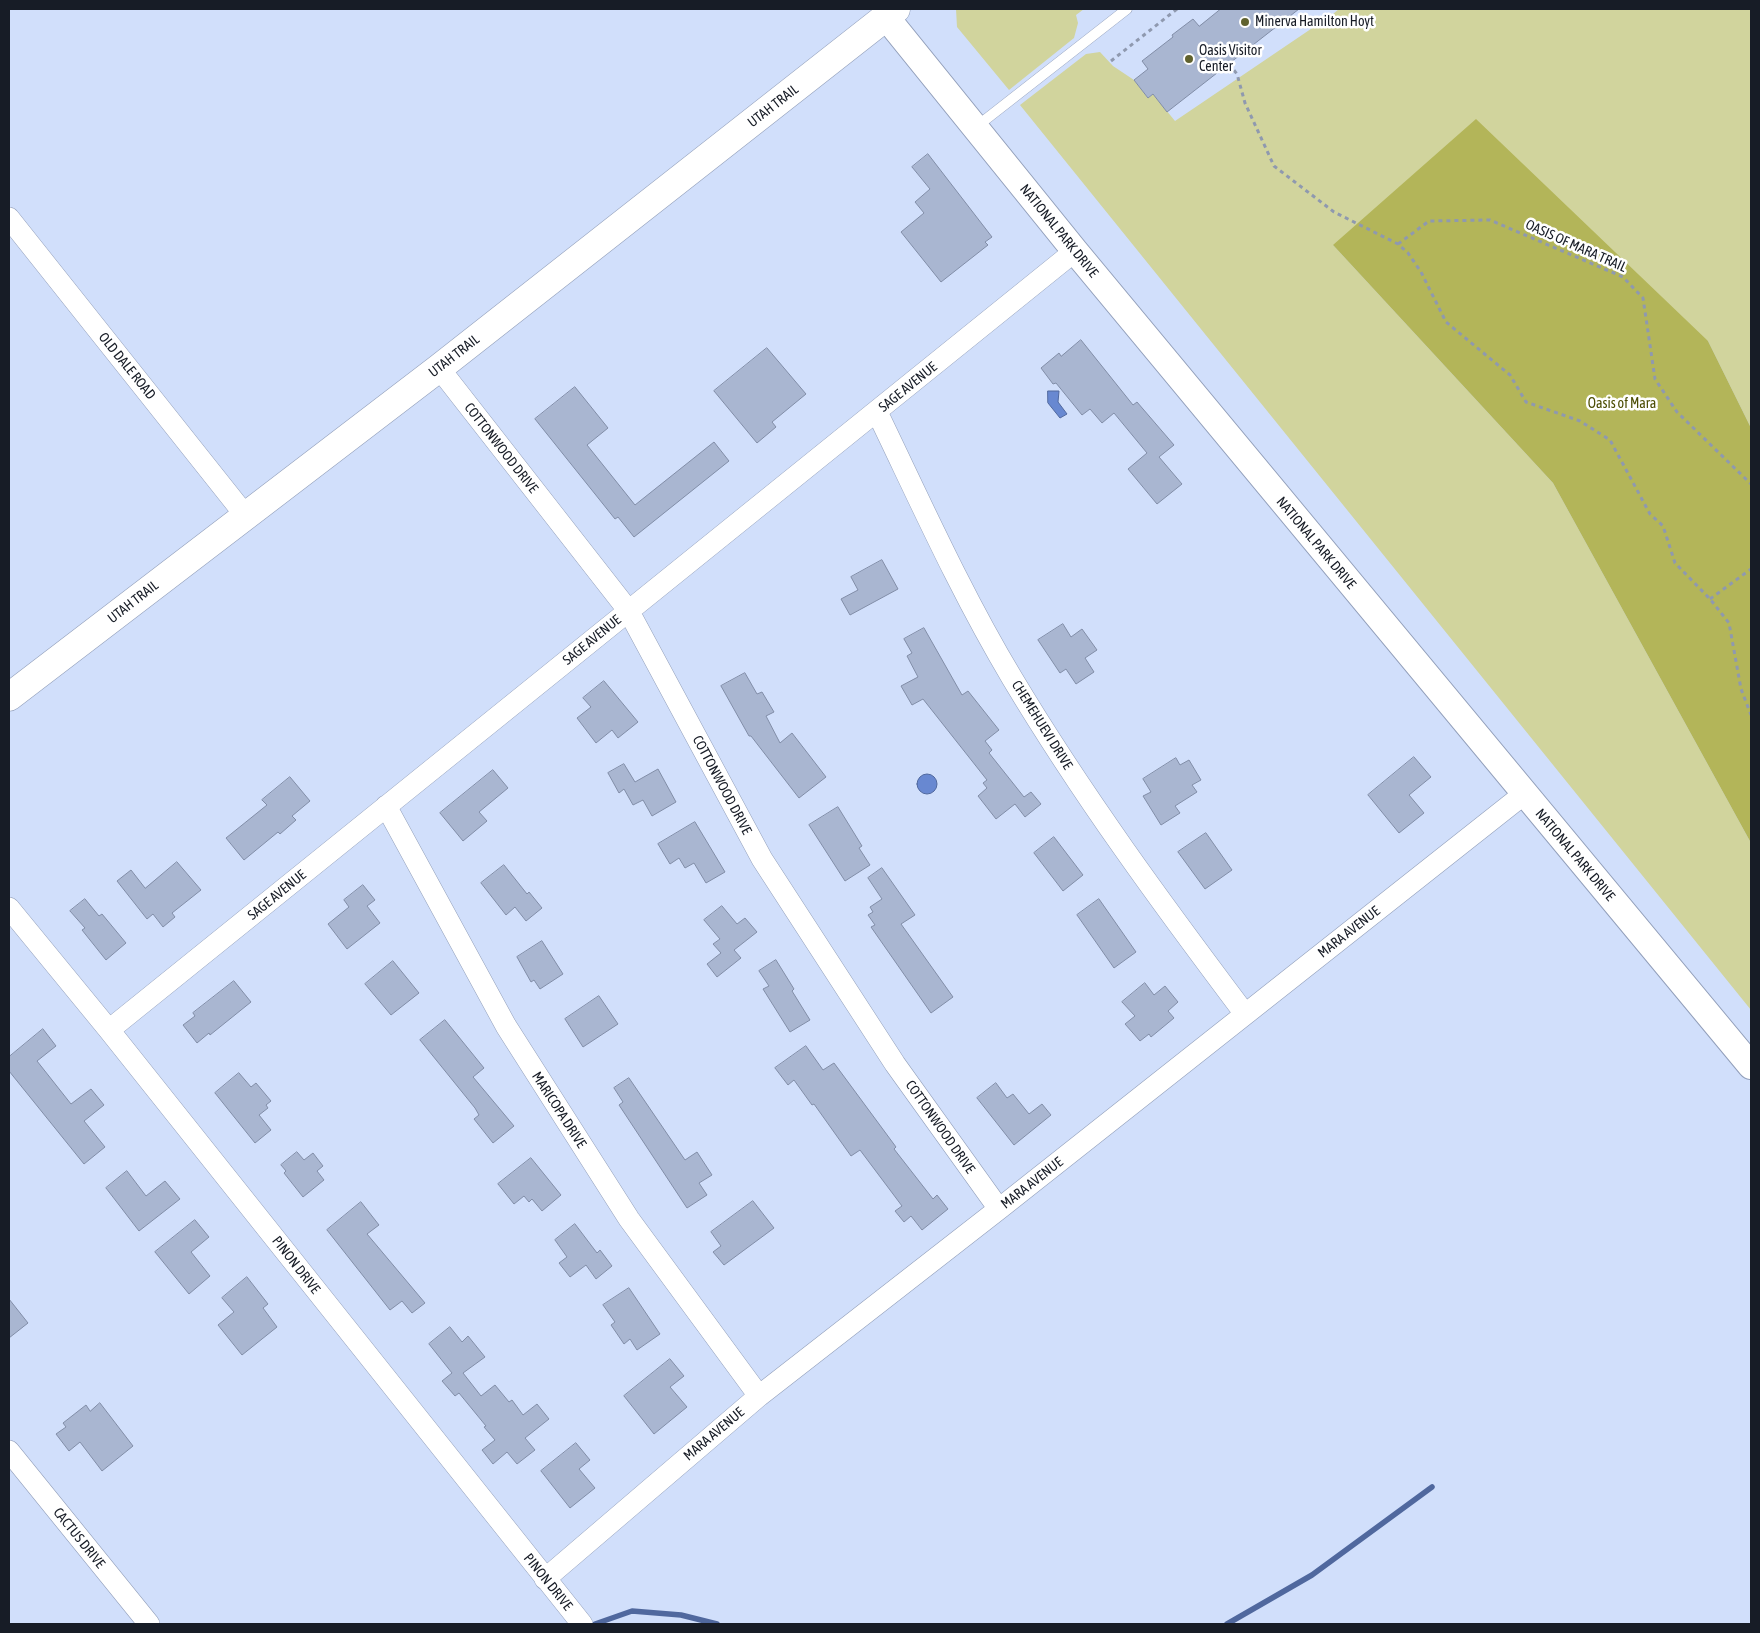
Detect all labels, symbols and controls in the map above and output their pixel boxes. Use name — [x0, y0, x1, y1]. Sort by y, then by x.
place label: Minerva Hamilton Hoyt — [1255, 14, 1374, 30]
marker: Minerva Hamilton Hoyt — [1239, 16, 1251, 28]
place label: Oasis Visitor Center — [1199, 43, 1262, 75]
marker: Oasis Visitor Center — [1183, 53, 1195, 65]
street label: UTAH TRAIL — [744, 81, 802, 131]
street label: NATIONAL PARK DRIVE — [1016, 181, 1102, 281]
street label: OASIS OF MARA TRAIL — [1523, 216, 1629, 276]
street label: OLD DALE ROAD — [95, 329, 159, 403]
street label: UTAH TRAIL — [425, 331, 483, 381]
street label: SAGE AVENUE — [876, 358, 940, 416]
park label: Oasis of Mara — [1588, 396, 1656, 412]
street label: COTTONWOOD DRIVE — [461, 400, 541, 496]
street label: NATIONAL PARK DRIVE — [1273, 494, 1359, 592]
street label: UTAH TRAIL — [104, 577, 162, 627]
street label: SAGE AVENUE — [560, 611, 624, 669]
street label: CHEMEHUEVI DRIVE — [1008, 677, 1076, 773]
street label: COTTONWOOD DRIVE — [689, 733, 755, 837]
street label: NATIONAL PARK DRIVE — [1532, 806, 1618, 904]
street label: SAGE AVENUE — [245, 866, 309, 924]
street label: MARA AVENUE — [1315, 903, 1383, 961]
street label: MARICOPA DRIVE — [528, 1069, 590, 1151]
street label: COTTONWOOD DRIVE — [902, 1077, 978, 1177]
street label: MARA AVENUE — [998, 1154, 1066, 1212]
street label: PINON DRIVE — [268, 1233, 324, 1297]
street label: MARA AVENUE — [680, 1404, 748, 1464]
street label: CACTUS DRIVE — [50, 1504, 108, 1572]
street label: PINON DRIVE — [520, 1550, 576, 1614]

